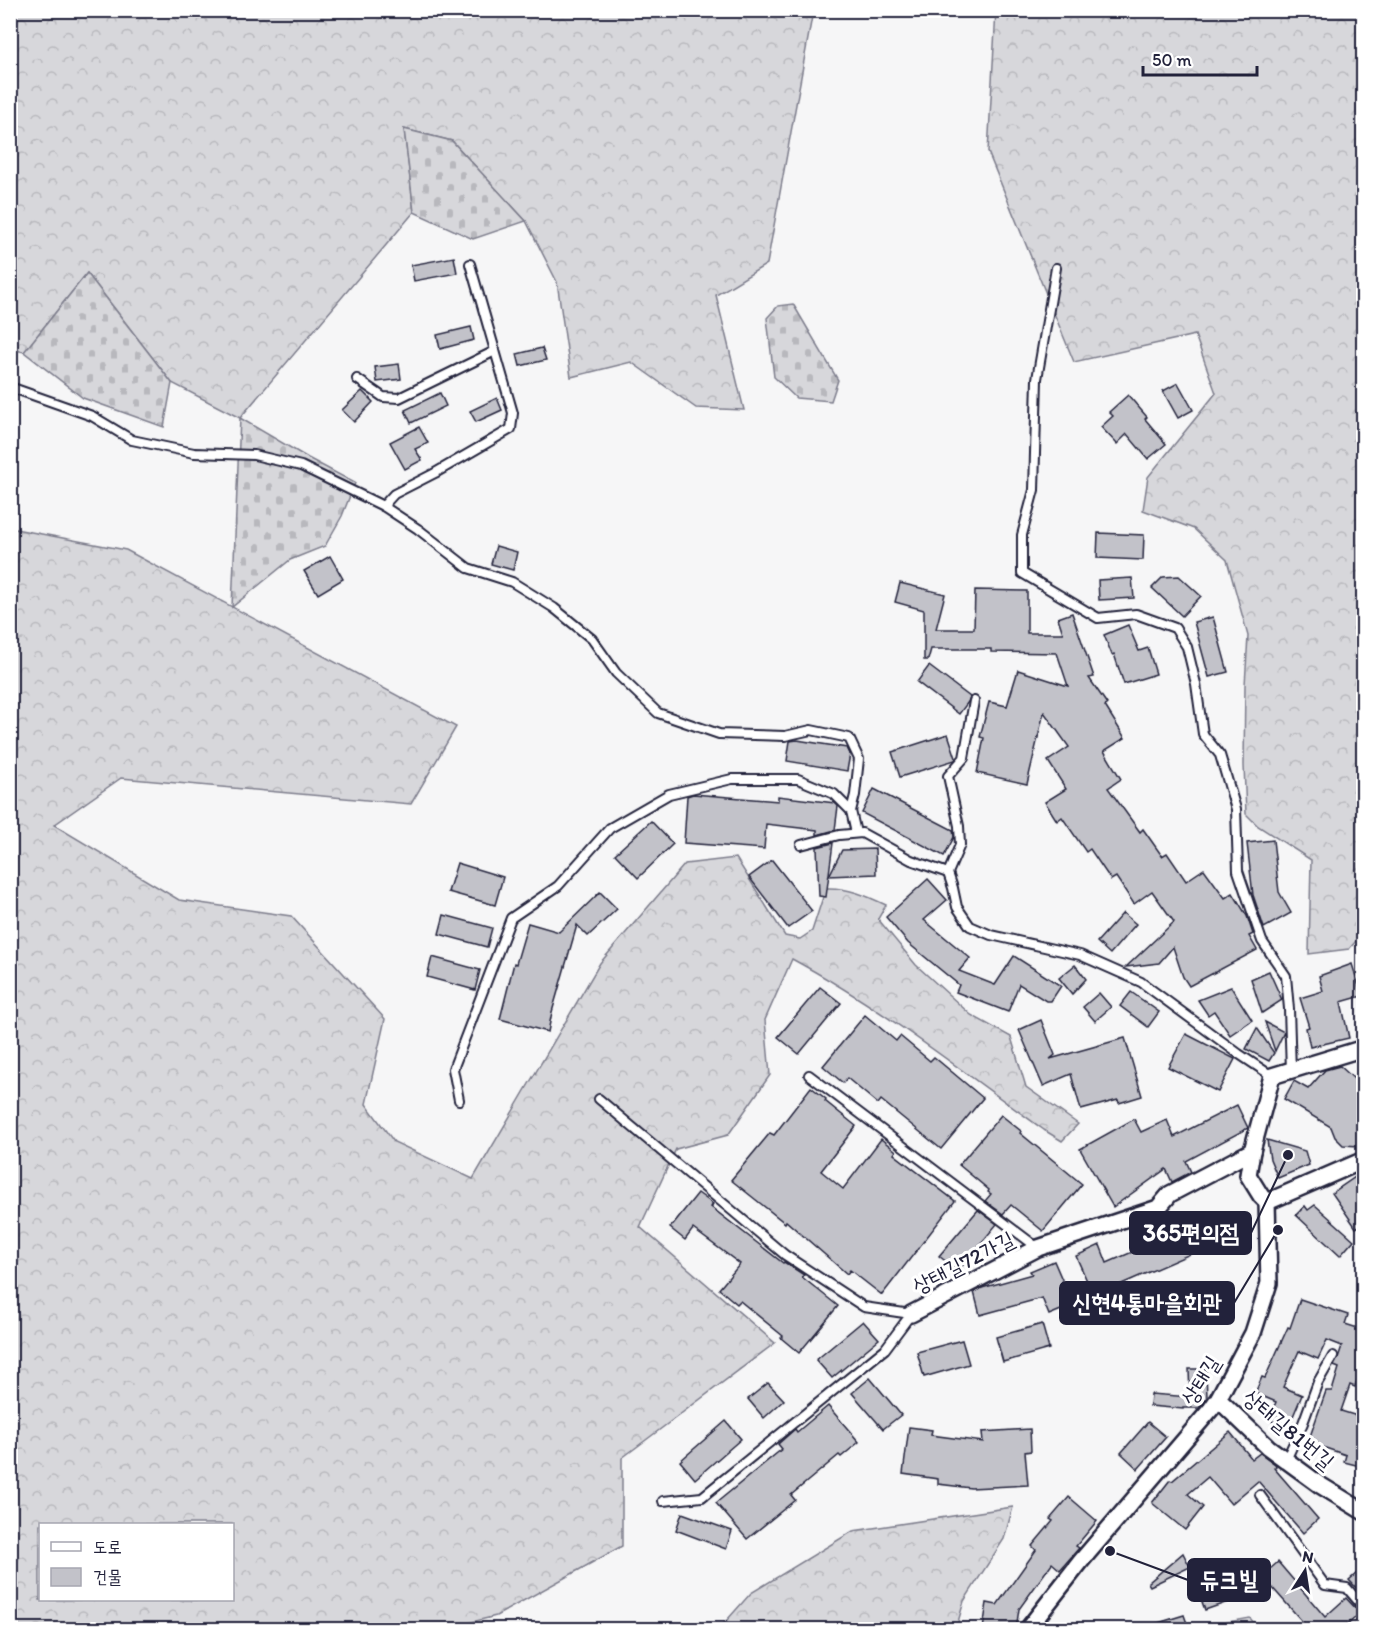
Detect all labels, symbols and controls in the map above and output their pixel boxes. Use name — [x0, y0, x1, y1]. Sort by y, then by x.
scale bar — [1143, 39, 1257, 77]
text: 50 m — [1152, 49, 1192, 71]
callout: 365편의점 — [1130, 1212, 1251, 1254]
text: 365편의점 — [1143, 1218, 1239, 1247]
street label: 상태길72가길 — [908, 1225, 1019, 1300]
callout: 신현4통마을회관 — [1060, 1282, 1234, 1324]
text: 신현4통마을회관 — [1072, 1288, 1222, 1317]
street label: 상태길 — [1175, 1350, 1226, 1410]
street label: 상태길81번길 — [1238, 1383, 1340, 1476]
legend — [39, 1523, 234, 1601]
text: 도로 — [93, 1536, 122, 1558]
north arrow — [1275, 1541, 1335, 1601]
text: N — [1301, 1546, 1315, 1567]
callout: 듀크빌 — [1188, 1559, 1270, 1601]
text: 듀크빌 — [1200, 1565, 1259, 1594]
text: 건물 — [93, 1566, 122, 1588]

